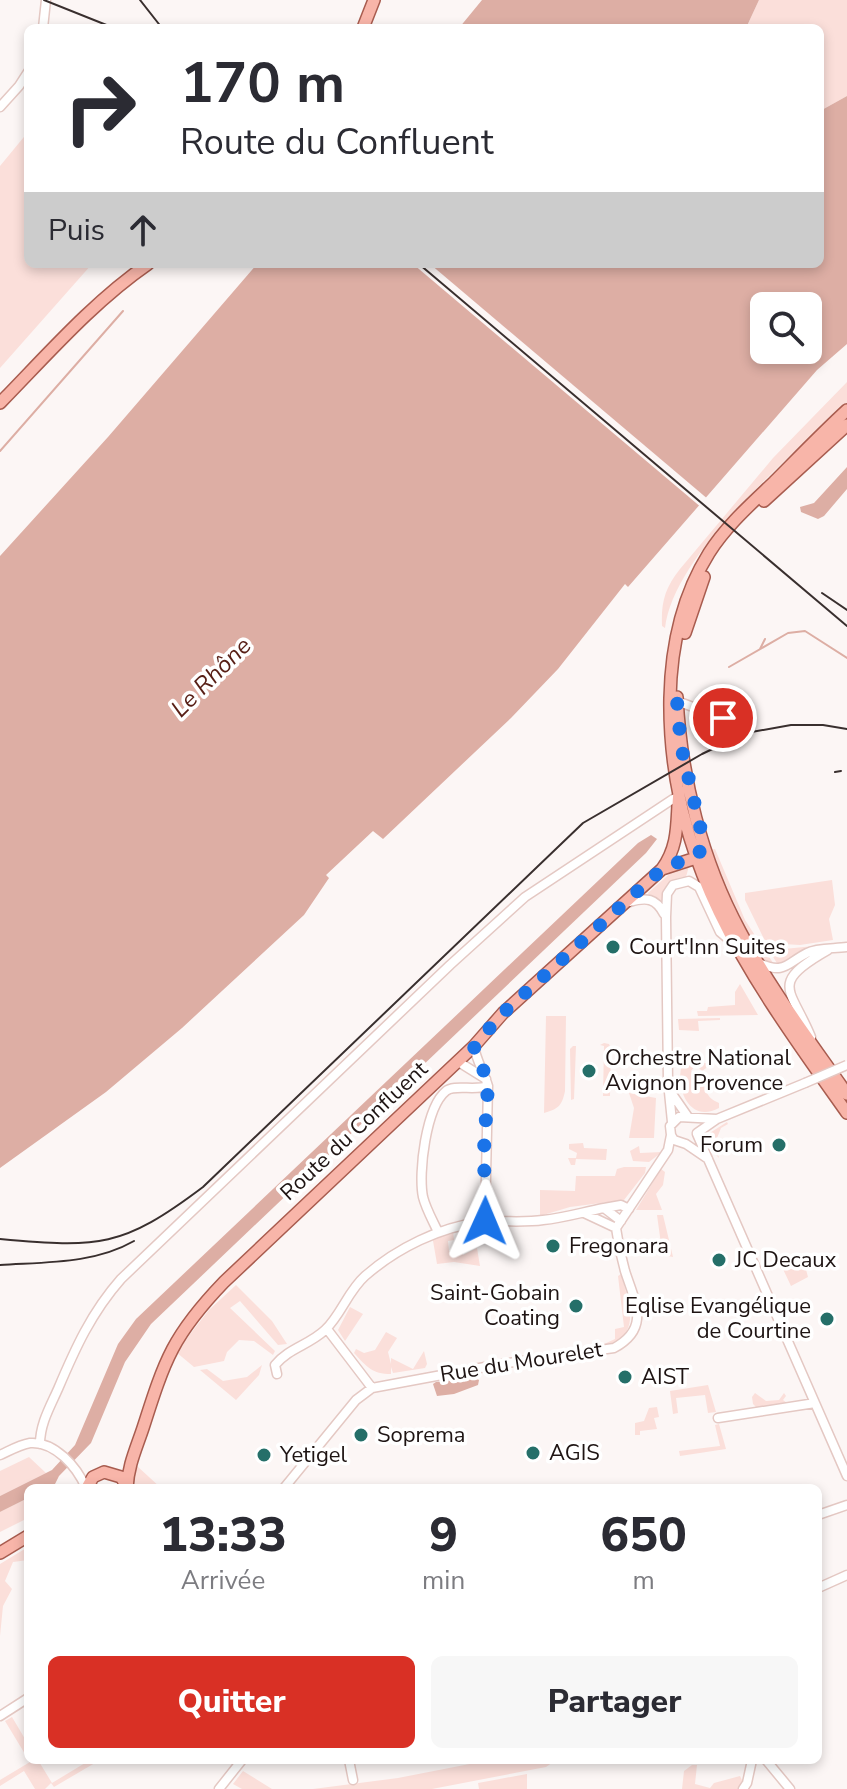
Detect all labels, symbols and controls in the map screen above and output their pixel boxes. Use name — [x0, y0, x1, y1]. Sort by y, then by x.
text: 170 m — [180, 45, 345, 122]
icon: right — [48, 56, 152, 160]
text: Route du Confluent — [180, 118, 494, 167]
icon: ahead — [121, 208, 165, 252]
text: Puis — [48, 210, 105, 251]
map controls — [750, 292, 822, 364]
button: search — [750, 292, 822, 364]
water label: Le Rhône — [164, 630, 258, 724]
pin — [689, 684, 757, 752]
icon: arrive — [701, 696, 745, 740]
place label: Court'Inn Suites — [629, 932, 786, 962]
marker: Court'Inn Suites — [604, 938, 622, 956]
place label: Orchestre National Avignon Provence — [605, 1043, 791, 1098]
street label: Route du Confluent — [274, 1054, 435, 1207]
marker: Orchestre National Avignon Provence — [580, 1062, 598, 1080]
place label: Forum — [700, 1130, 763, 1160]
marker: Forum — [770, 1136, 788, 1154]
position arrow — [443, 1179, 527, 1263]
place label: Fregonara — [569, 1231, 669, 1261]
marker: Fregonara — [544, 1237, 562, 1255]
place label: JC Decaux — [734, 1245, 837, 1275]
marker: JC Decaux — [710, 1251, 728, 1269]
place label: Saint-Gobain Coating — [430, 1278, 560, 1333]
place label: Eqlise Evangélique de Courtine — [625, 1291, 811, 1346]
marker: Saint-Gobain Coating — [567, 1297, 585, 1315]
marker: Eqlise Evangélique de Courtine — [818, 1310, 836, 1328]
street label: Rue du Mourelet — [438, 1334, 605, 1390]
place label: AIST — [641, 1362, 690, 1392]
marker: AIST — [616, 1368, 634, 1386]
place label: Soprema — [377, 1420, 466, 1450]
marker: Soprema — [352, 1426, 370, 1444]
place label: AGIS — [549, 1438, 600, 1468]
place label: Yetigel — [279, 1440, 347, 1470]
marker: AGIS — [524, 1444, 542, 1462]
marker: Yetigel — [255, 1446, 273, 1464]
text: 13:33 — [159, 1502, 287, 1568]
text: 9 — [429, 1502, 458, 1568]
text: 650 — [600, 1502, 687, 1568]
text: Arrivée — [181, 1563, 265, 1598]
text: min — [422, 1563, 465, 1598]
text: m — [632, 1563, 655, 1598]
button: Quitter — [48, 1656, 415, 1748]
button: Partager — [431, 1656, 798, 1748]

